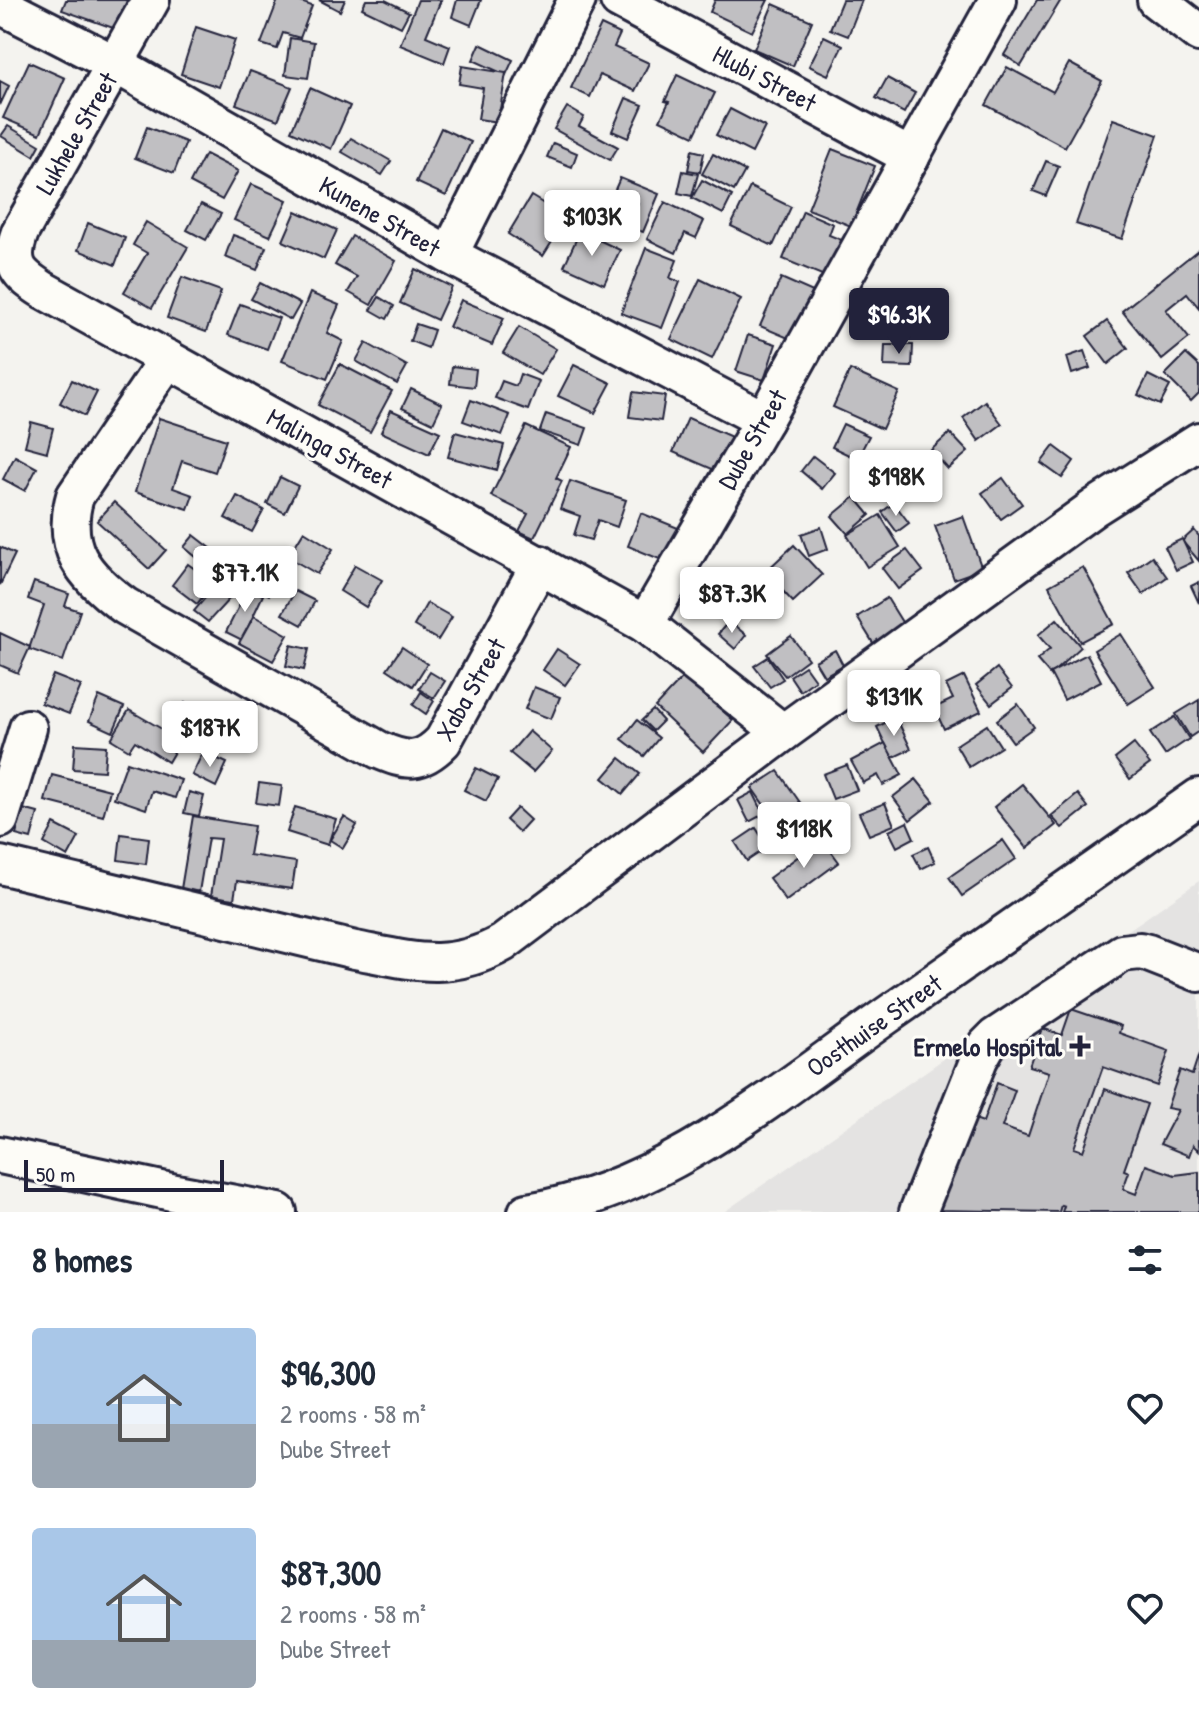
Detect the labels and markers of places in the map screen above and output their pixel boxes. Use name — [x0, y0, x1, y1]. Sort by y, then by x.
pin: $103K — [536, 190, 648, 258]
pin: $96.3K — [834, 288, 964, 356]
pin: $198K — [840, 450, 952, 518]
pin: $77.1K — [180, 546, 310, 614]
pin: $87.3K — [667, 567, 797, 635]
pin: $131K — [838, 670, 950, 738]
pin: $187K — [154, 701, 266, 769]
pin: $118K — [748, 802, 860, 870]
place label: Ermelo Hospital — [913, 1029, 1063, 1065]
marker: Ermelo Hospital — [1069, 1035, 1091, 1057]

